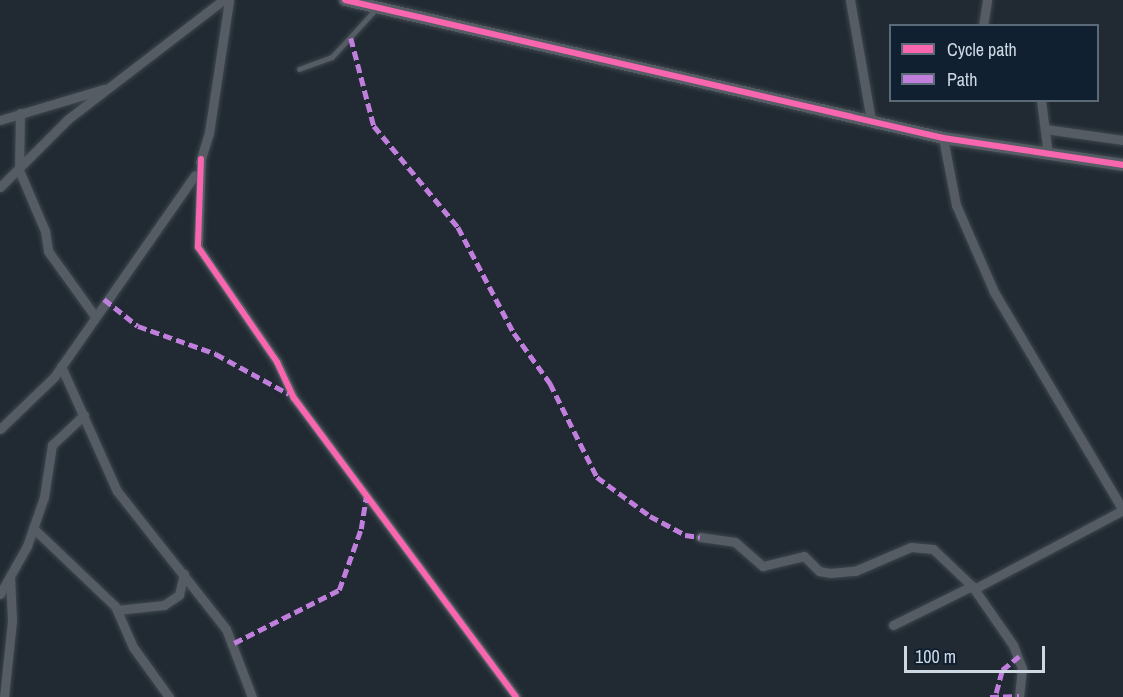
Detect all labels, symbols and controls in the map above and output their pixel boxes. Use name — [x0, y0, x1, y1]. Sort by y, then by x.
legend — [889, 24, 1099, 102]
text: Cycle path — [947, 37, 1017, 62]
text: Path — [947, 67, 977, 92]
scale bar — [907, 634, 1048, 672]
text: 100 m — [915, 644, 956, 669]

